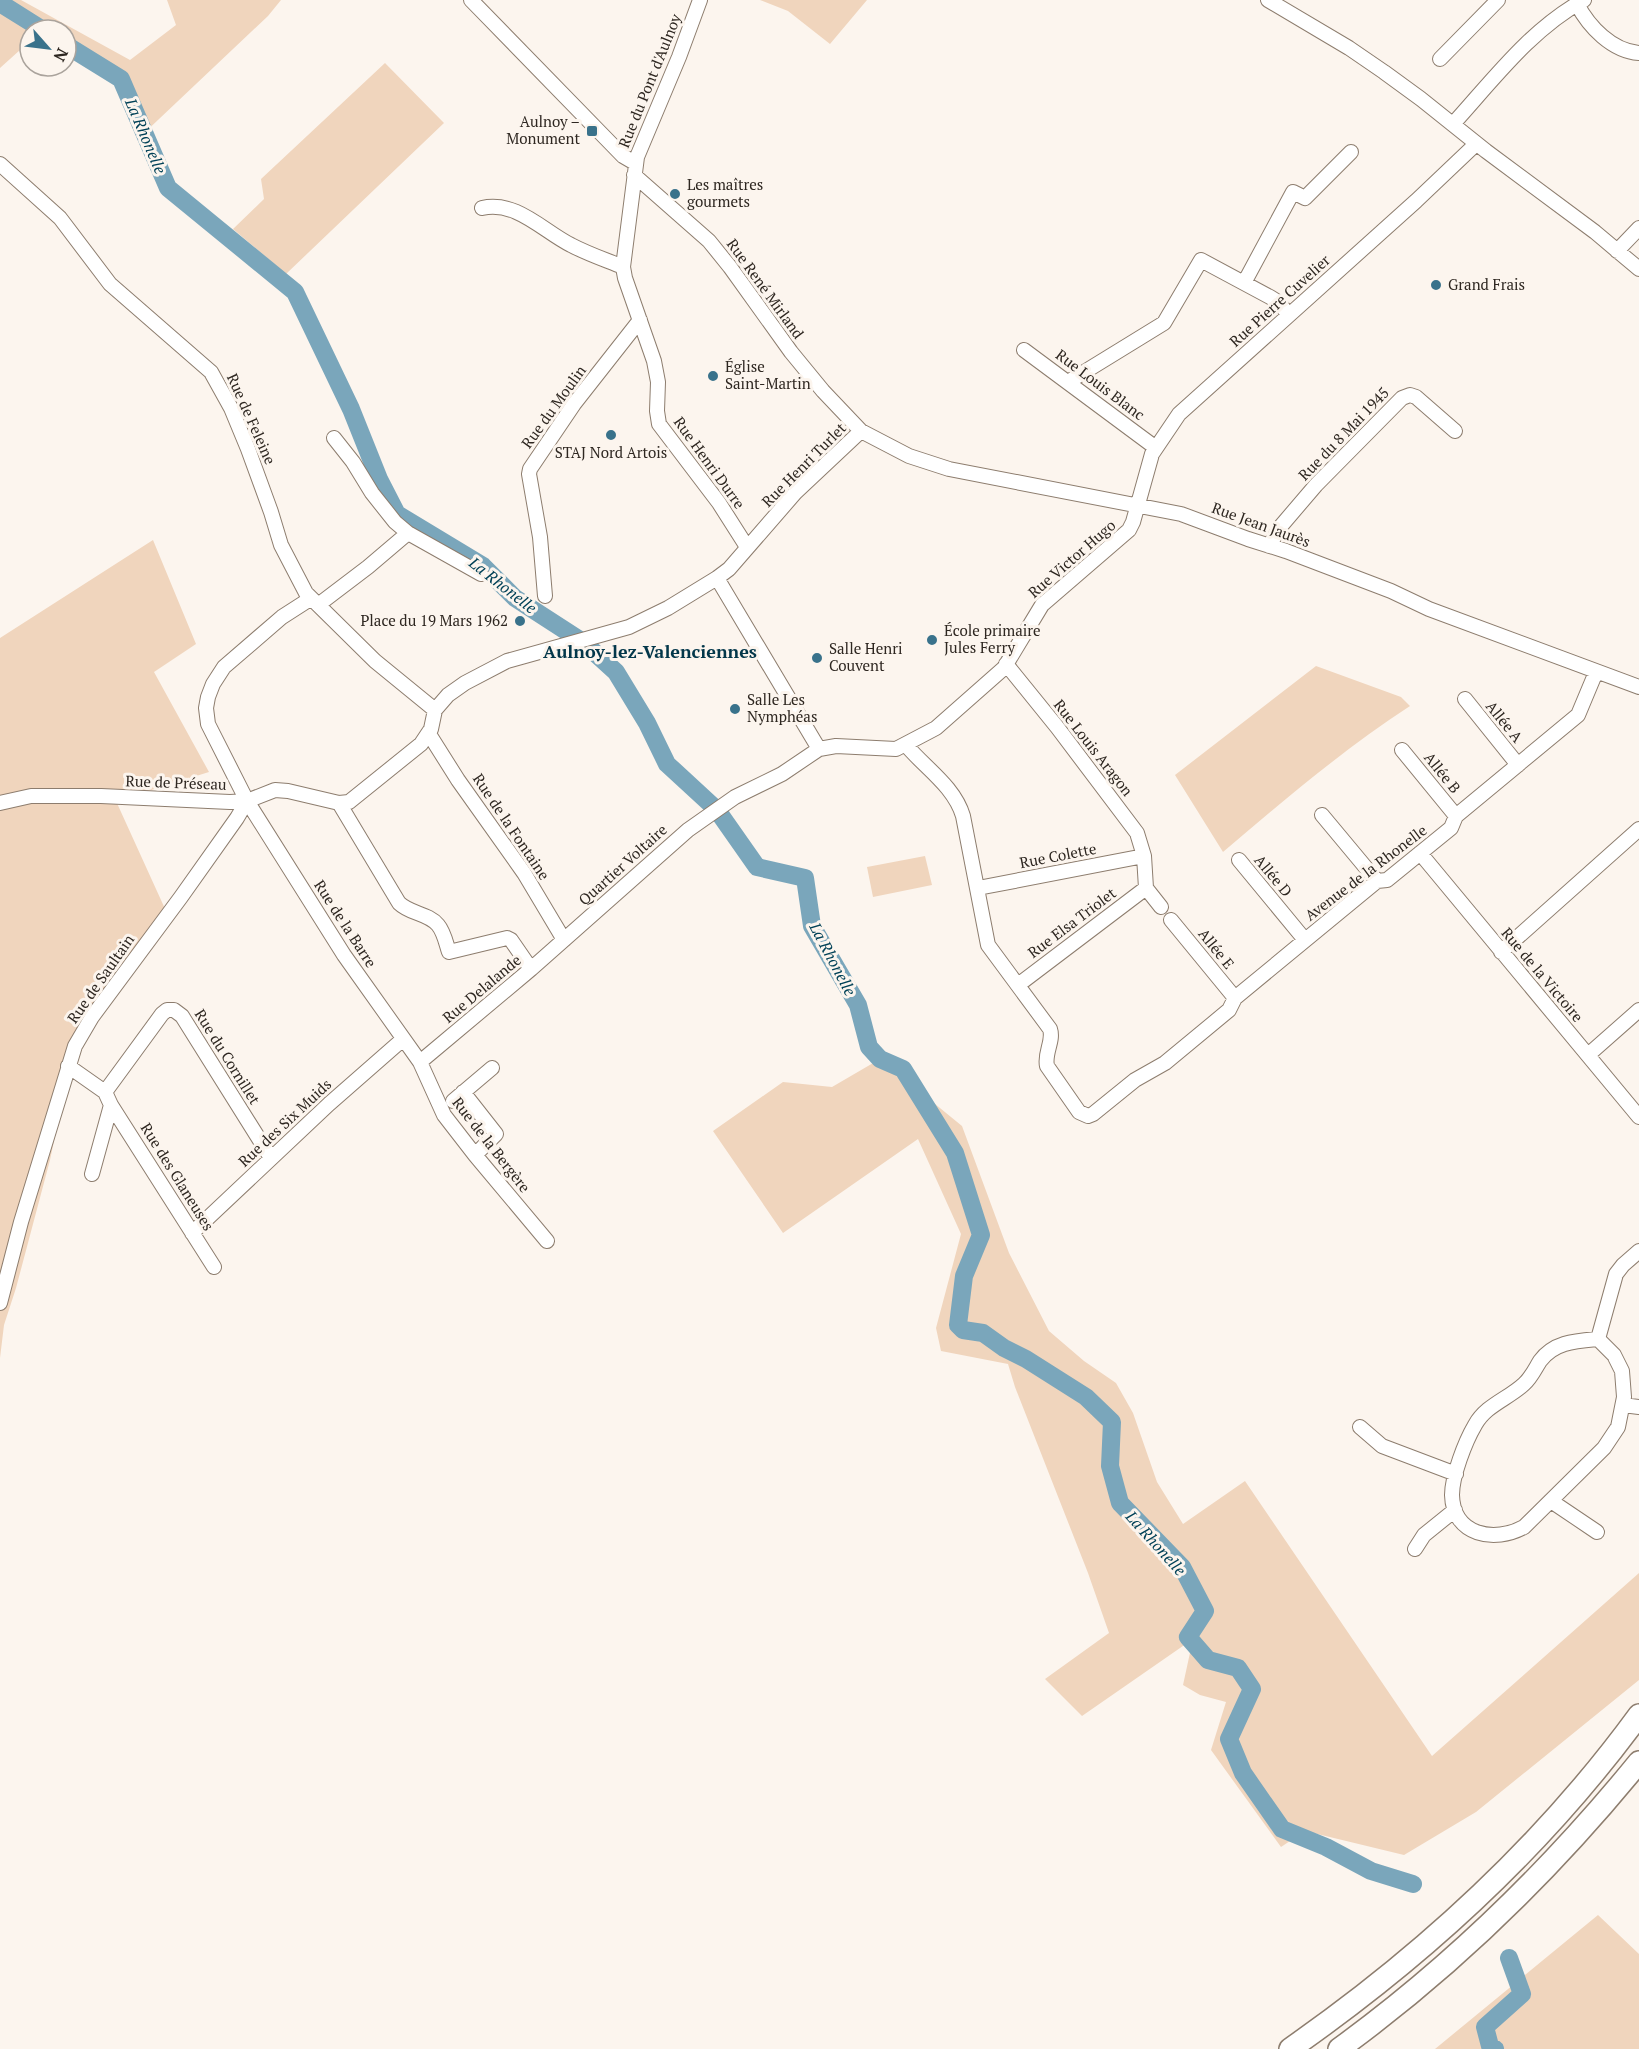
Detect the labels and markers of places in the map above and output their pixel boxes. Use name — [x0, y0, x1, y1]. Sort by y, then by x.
place label: Aulnoy – Monument — [506, 111, 580, 148]
marker: Aulnoy – Monument — [585, 124, 599, 138]
place label: Les maîtres gourmets — [687, 174, 763, 211]
marker: Les maîtres gourmets — [668, 187, 682, 201]
place label: Grand Frais — [1448, 274, 1525, 294]
marker: Grand Frais — [1429, 278, 1443, 292]
place label: Église Saint-Martin — [725, 356, 811, 393]
marker: Église Saint-Martin — [706, 369, 720, 383]
marker: STAJ Nord Artois — [604, 428, 618, 442]
place label: STAJ Nord Artois — [555, 442, 667, 462]
place label: Place du 19 Mars 1962 — [360, 610, 508, 630]
marker: Place du 19 Mars 1962 — [513, 614, 527, 628]
place label: École primaire Jules Ferry — [944, 620, 1041, 657]
marker: École primaire Jules Ferry — [925, 633, 939, 647]
place label: Salle Henri Couvent — [829, 638, 903, 675]
marker: Salle Henri Couvent — [810, 651, 824, 665]
place label: Salle Les Nymphéas — [747, 689, 817, 726]
marker: Salle Les Nymphéas — [728, 702, 742, 716]

